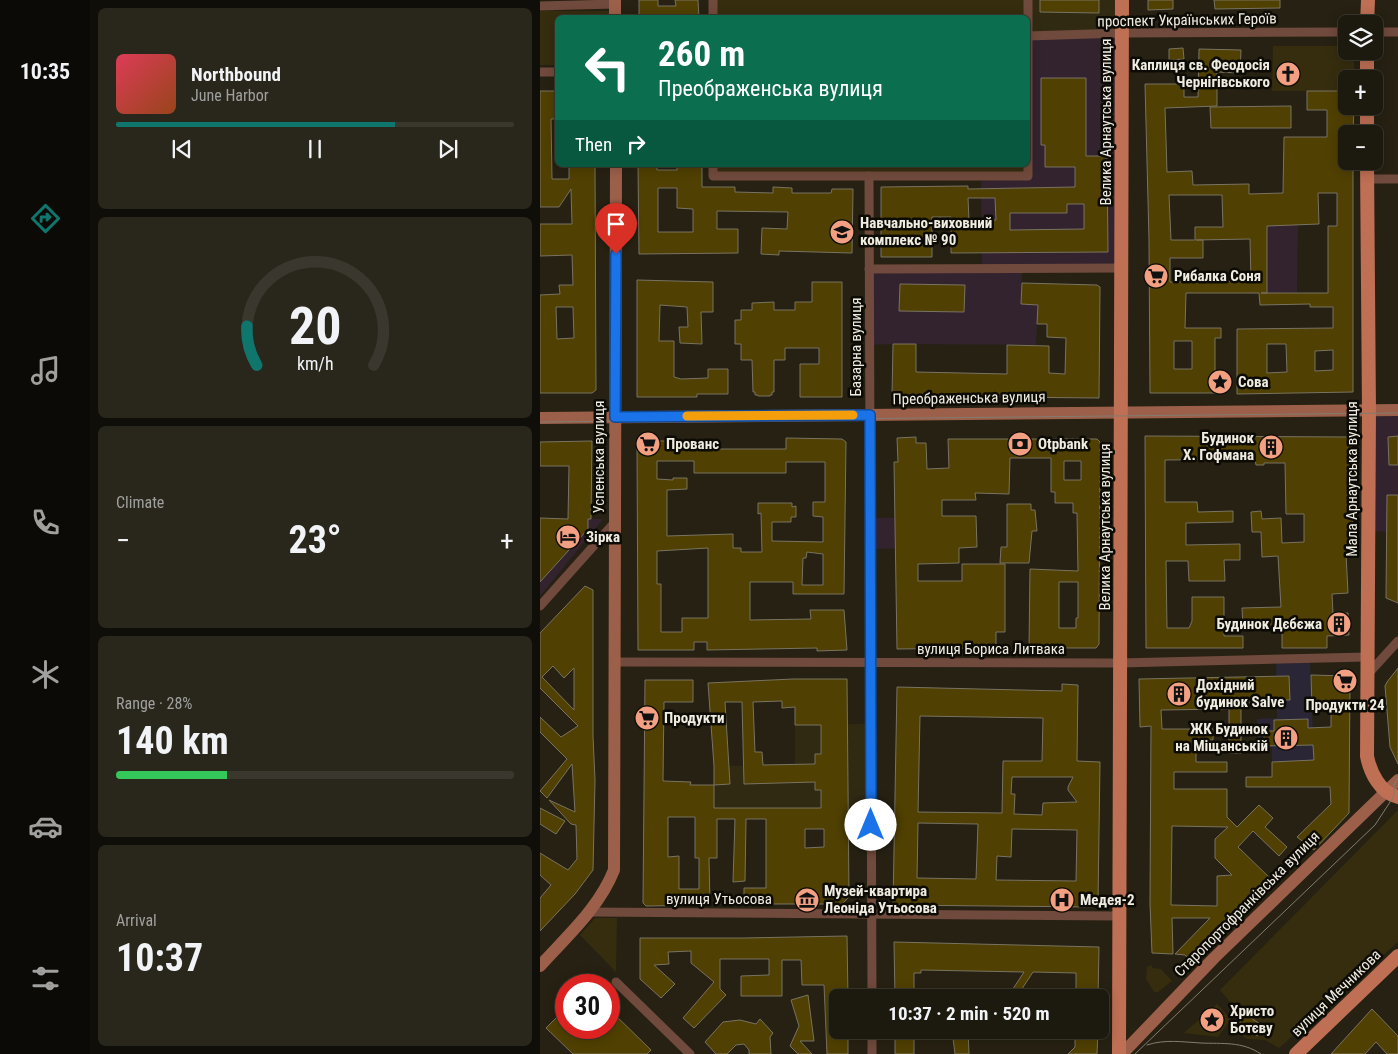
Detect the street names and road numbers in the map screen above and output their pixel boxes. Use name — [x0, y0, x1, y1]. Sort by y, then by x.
street label: проспект Українських Героїв — [1097, 9, 1277, 31]
street label: Велика Арнаутська вулиця — [1097, 39, 1115, 206]
street label: Базарна вулиця — [847, 298, 865, 396]
street label: Преображенська вулиця — [892, 388, 1046, 408]
street label: Успенська вулиця — [590, 401, 608, 513]
street label: Мала Арнаутська вулиця — [1343, 401, 1361, 557]
street label: Велика Арнаутська вулиця — [1096, 444, 1114, 611]
street label: вулиця Бориса Литвака — [917, 640, 1065, 658]
street label: Старопортофранківська вулиця — [1171, 828, 1323, 980]
street label: вулиця Утьосова — [666, 890, 772, 908]
street label: вулиця Мечникова — [1287, 946, 1385, 1040]

